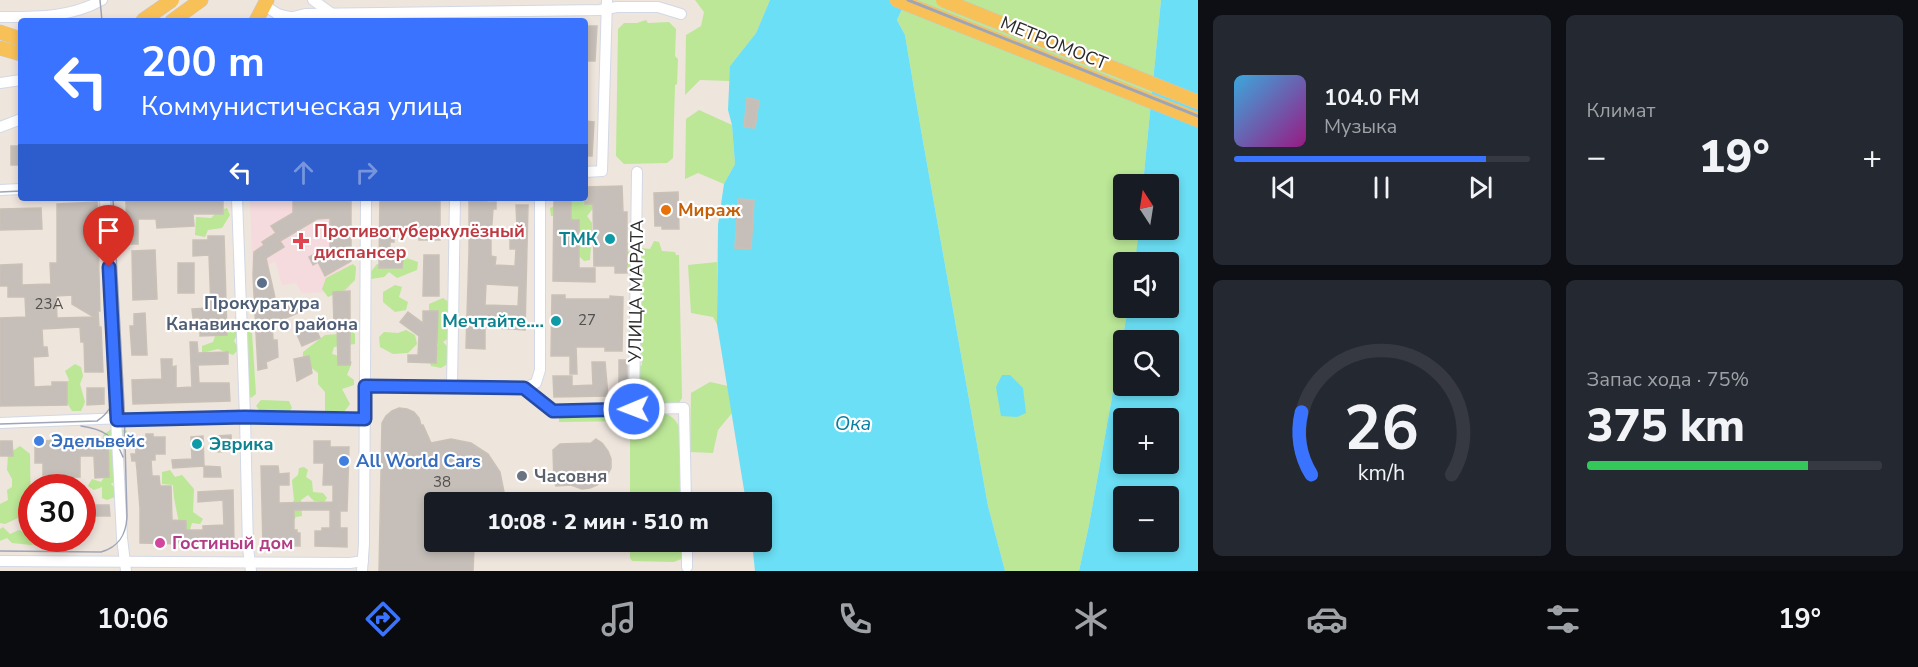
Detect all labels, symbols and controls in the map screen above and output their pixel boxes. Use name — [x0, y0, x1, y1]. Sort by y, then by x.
street label: МЕТРОМОСТ — [997, 11, 1111, 75]
text: 200 m — [141, 34, 265, 91]
icon: left — [42, 42, 120, 120]
text: 104.0 FM — [1324, 83, 1420, 113]
text: Коммунистическая улица — [141, 88, 463, 125]
text: Климат — [1587, 97, 1655, 124]
text: Музыка — [1324, 113, 1397, 140]
text: 19° — [1699, 127, 1770, 188]
text: − — [1587, 135, 1606, 180]
text: + — [1862, 135, 1882, 180]
icon: left — [224, 156, 257, 189]
icon: ahead — [287, 156, 320, 189]
icon: right — [350, 156, 383, 189]
icon: previous — [1267, 171, 1300, 204]
icon: pause — [1365, 171, 1398, 204]
icon: next — [1464, 171, 1497, 204]
north arrow — [1113, 174, 1179, 240]
map controls — [1113, 174, 1179, 552]
place label: Мираж — [678, 198, 741, 222]
marker: Мираж — [659, 203, 673, 217]
pin — [83, 205, 134, 267]
icon: arrive — [92, 214, 125, 247]
place label: Противотуберкулёзный диспансер — [314, 219, 525, 264]
street label: УЛИЦА МАРАТА — [623, 219, 649, 364]
place label: ТМК — [559, 227, 599, 251]
marker: Противотуберкулёзный диспансер — [292, 232, 310, 250]
marker: ТМК — [603, 232, 617, 246]
button: sound — [1113, 252, 1179, 318]
marker: Прокуратура Канавинского района — [255, 276, 269, 290]
place label: Прокуратура Канавинского района — [166, 291, 358, 336]
house number: 23А — [35, 294, 64, 314]
place label: Мечтайте.... — [442, 309, 544, 333]
house number: 27 — [578, 310, 596, 330]
marker: Мечтайте.... — [549, 314, 563, 328]
button: search — [1113, 330, 1179, 396]
text: Запас хода · 75% — [1587, 366, 1749, 393]
position arrow — [602, 377, 666, 441]
text: 26 — [1344, 386, 1419, 471]
text: 375 km — [1587, 396, 1745, 457]
button: + — [1113, 408, 1179, 474]
water label: Ока — [835, 410, 871, 437]
place label: Эдельвейс — [51, 429, 145, 453]
place label: Эврика — [209, 432, 274, 456]
marker: Эдельвейс — [32, 434, 46, 448]
marker: Эврика — [190, 437, 204, 451]
place label: All World Cars — [356, 449, 481, 473]
marker: All World Cars — [337, 454, 351, 468]
text: km/h — [1358, 458, 1405, 488]
place label: Часовня — [534, 464, 607, 488]
marker: Часовня — [515, 469, 529, 483]
house number: 38 — [433, 472, 451, 492]
speed limit sign: 30 — [18, 474, 96, 552]
button: − — [1113, 486, 1179, 552]
text: 10:08 · 2 мин · 510 m — [487, 507, 709, 537]
place label: Гостиный дом — [172, 531, 293, 555]
marker: Гостиный дом — [153, 536, 167, 550]
icon: directions — [362, 598, 404, 640]
icon: music — [598, 598, 640, 640]
icon: phone — [834, 598, 876, 640]
icon: climate — [1070, 598, 1112, 640]
icon: car — [1306, 598, 1348, 640]
icon: filters — [1542, 598, 1584, 640]
text: 10:06 — [97, 601, 168, 638]
text: 19° — [1778, 601, 1821, 638]

